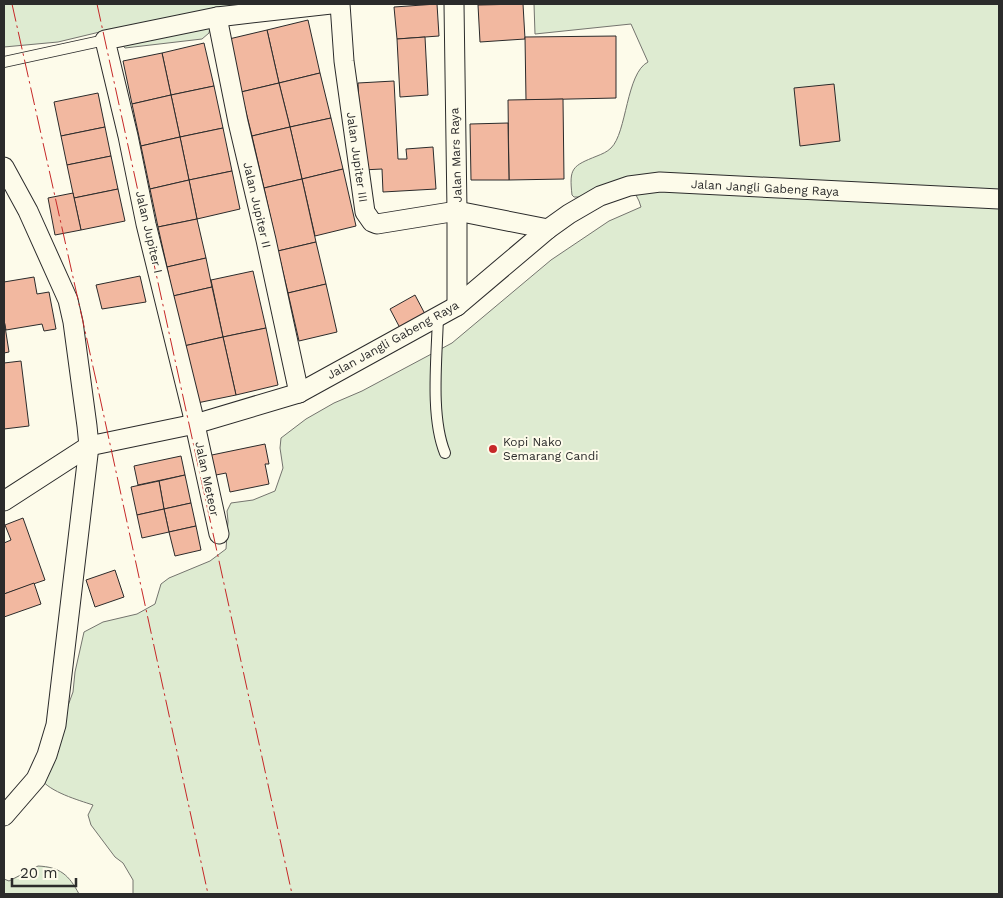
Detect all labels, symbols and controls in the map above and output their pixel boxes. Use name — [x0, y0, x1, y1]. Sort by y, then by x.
street label: Jalan Mars Raya — [447, 107, 465, 203]
street label: Jalan Jupiter III — [344, 111, 370, 203]
street label: Jalan Jupiter II — [240, 161, 274, 249]
street label: Jalan Jangli Gabeng Raya — [691, 177, 840, 199]
street label: Jalan Jupiter I — [133, 189, 165, 275]
street label: Jalan Jangli Gabeng Raya — [325, 298, 461, 382]
place label: Kopi Nako Semarang Candi — [503, 435, 598, 463]
street label: Jalan Meteor — [192, 440, 222, 518]
marker: Kopi Nako Semarang Candi — [487, 443, 499, 455]
scale bar — [12, 856, 76, 888]
text: 20 m — [20, 864, 58, 882]

